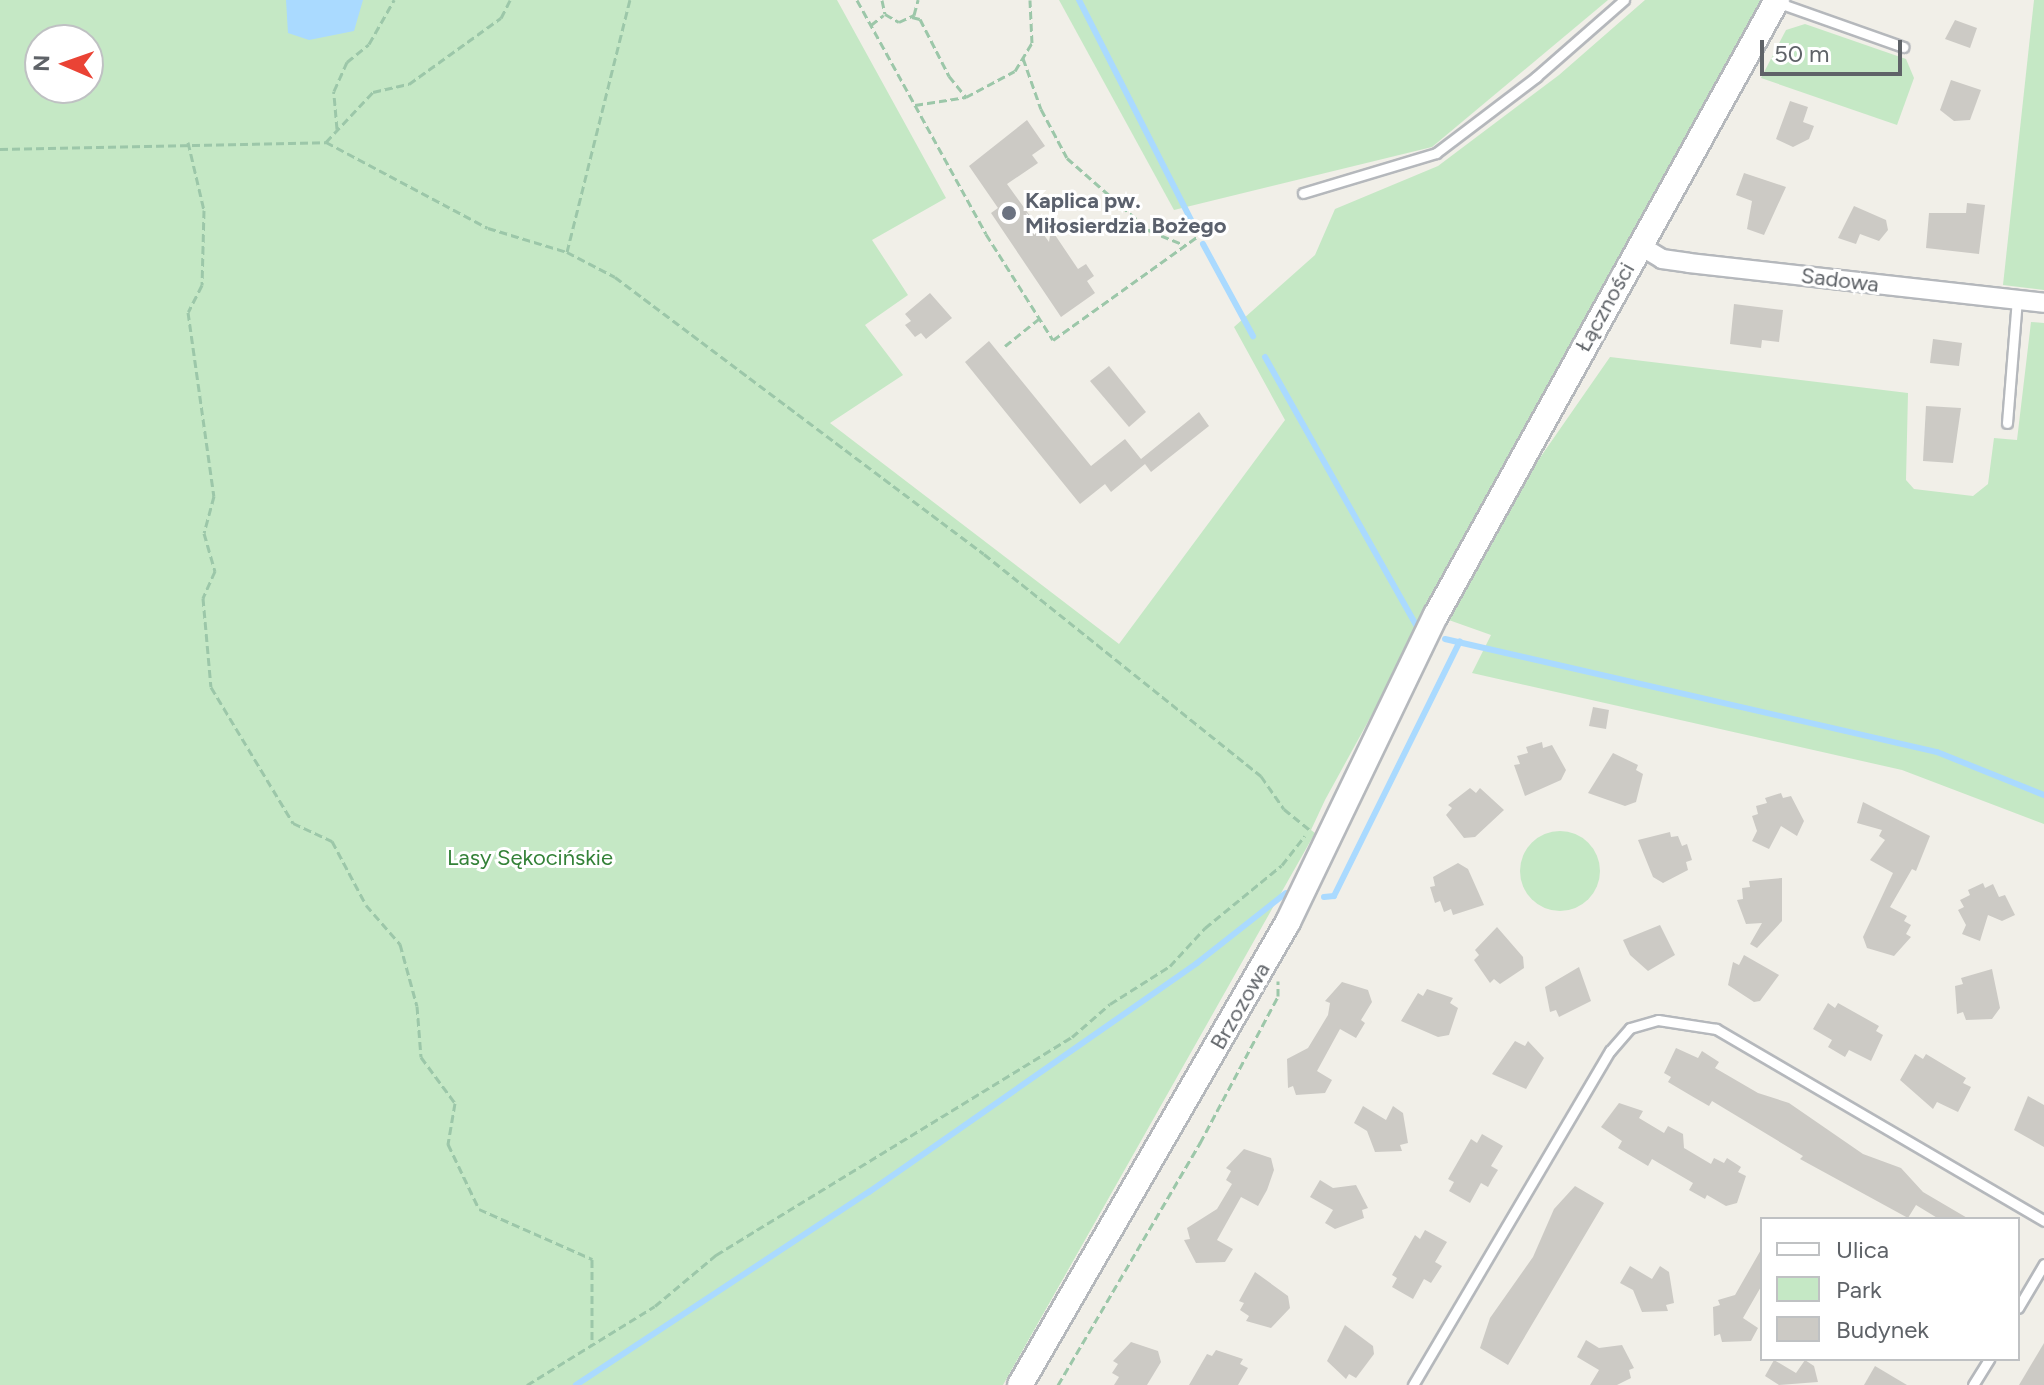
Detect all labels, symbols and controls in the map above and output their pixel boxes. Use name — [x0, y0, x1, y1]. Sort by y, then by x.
north arrow — [24, 24, 104, 104]
scale bar — [1764, 24, 1906, 74]
text: 50 m — [1774, 39, 1830, 68]
text: N — [28, 54, 55, 72]
place label: Kaplica pw. Miłosierdzia Bożego — [1025, 187, 1226, 238]
marker: Kaplica pw. Miłosierdzia Bożego — [1000, 204, 1018, 222]
street label: Łączności — [1570, 258, 1640, 356]
street label: Sadowa — [1800, 262, 1880, 298]
park label: Lasy Sękocińskie — [447, 845, 613, 871]
street label: Brzozowa — [1205, 958, 1275, 1054]
legend — [1760, 1217, 2020, 1361]
text: Ulica — [1836, 1235, 1889, 1264]
text: Park — [1836, 1275, 1882, 1304]
text: Budynek — [1836, 1315, 1929, 1344]

